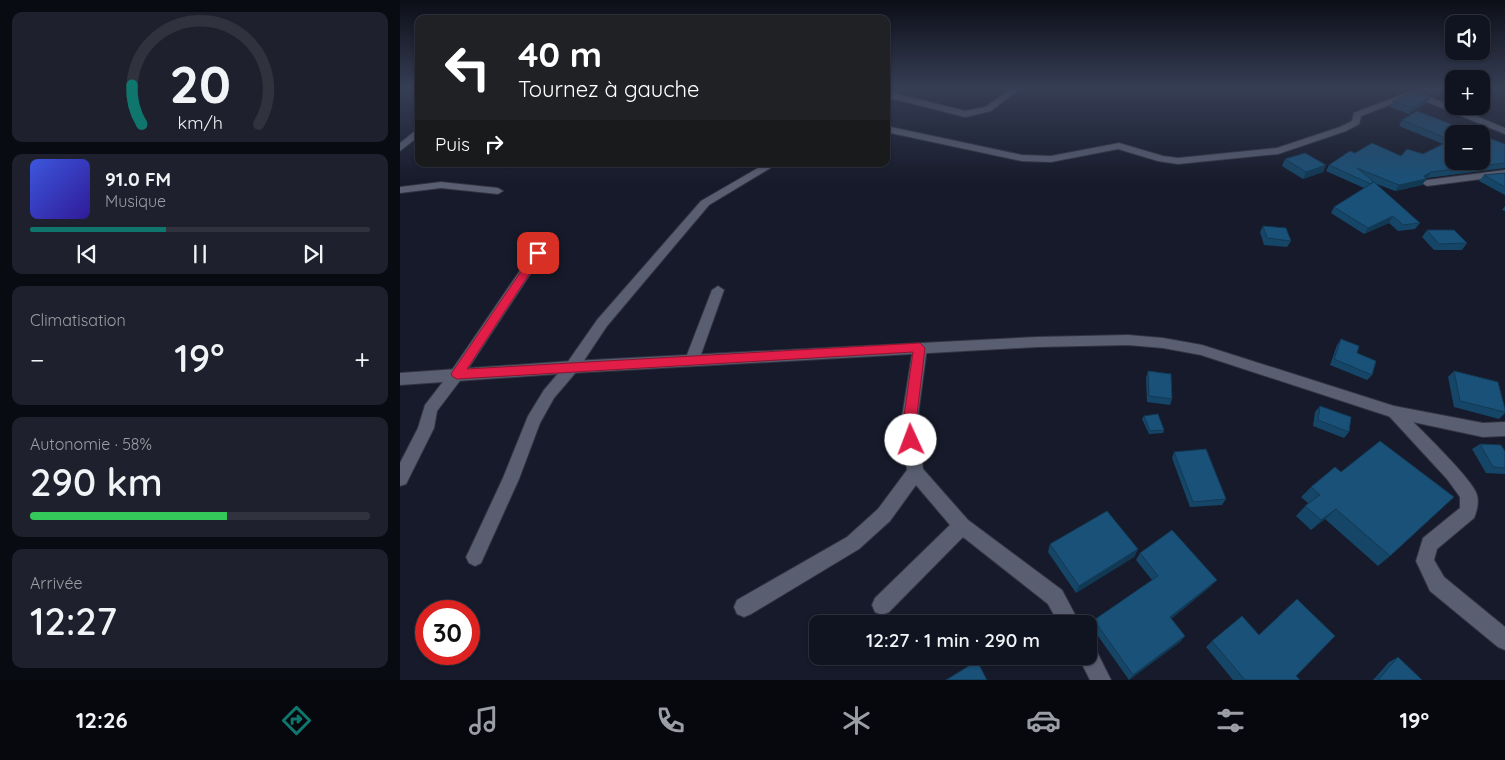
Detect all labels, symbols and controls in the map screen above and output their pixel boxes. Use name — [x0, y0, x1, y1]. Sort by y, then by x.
map controls — [1445, 15, 1490, 170]
button: sound — [1445, 15, 1490, 60]
text: 40 m — [518, 32, 602, 76]
icon: left — [435, 35, 500, 100]
text: 20 — [169, 51, 231, 116]
button: + — [1445, 70, 1490, 115]
text: Tournez à gauche — [518, 75, 700, 103]
text: km/h — [177, 111, 223, 133]
button: − — [1445, 125, 1490, 170]
icon: right — [480, 130, 508, 158]
text: Puis — [435, 132, 470, 156]
text: 91.0 FM — [105, 167, 171, 191]
text: Musique — [105, 191, 166, 211]
pin — [517, 232, 559, 274]
icon: arrive — [524, 239, 552, 267]
icon: previous — [73, 240, 101, 268]
icon: pause — [186, 240, 214, 268]
icon: next — [299, 240, 327, 268]
text: Climatisation — [30, 310, 126, 330]
text: 19° — [174, 334, 224, 382]
text: − — [30, 342, 45, 377]
text: + — [354, 342, 370, 377]
position arrow — [884, 413, 936, 465]
text: Autonomie · 58% — [30, 434, 152, 454]
text: 290 km — [30, 458, 163, 506]
text: Arrivée — [30, 573, 83, 593]
text: 12:27 — [30, 597, 117, 645]
speed limit sign: 30 — [415, 600, 480, 665]
text: 12:27 · 1 min · 290 m — [866, 628, 1040, 652]
icon: directions — [279, 703, 314, 738]
icon: music — [466, 703, 501, 738]
icon: phone — [653, 703, 688, 738]
icon: climate — [839, 703, 874, 738]
icon: car — [1026, 703, 1061, 738]
icon: filters — [1213, 703, 1248, 738]
text: 12:26 — [76, 706, 128, 734]
text: 19° — [1399, 706, 1429, 734]

